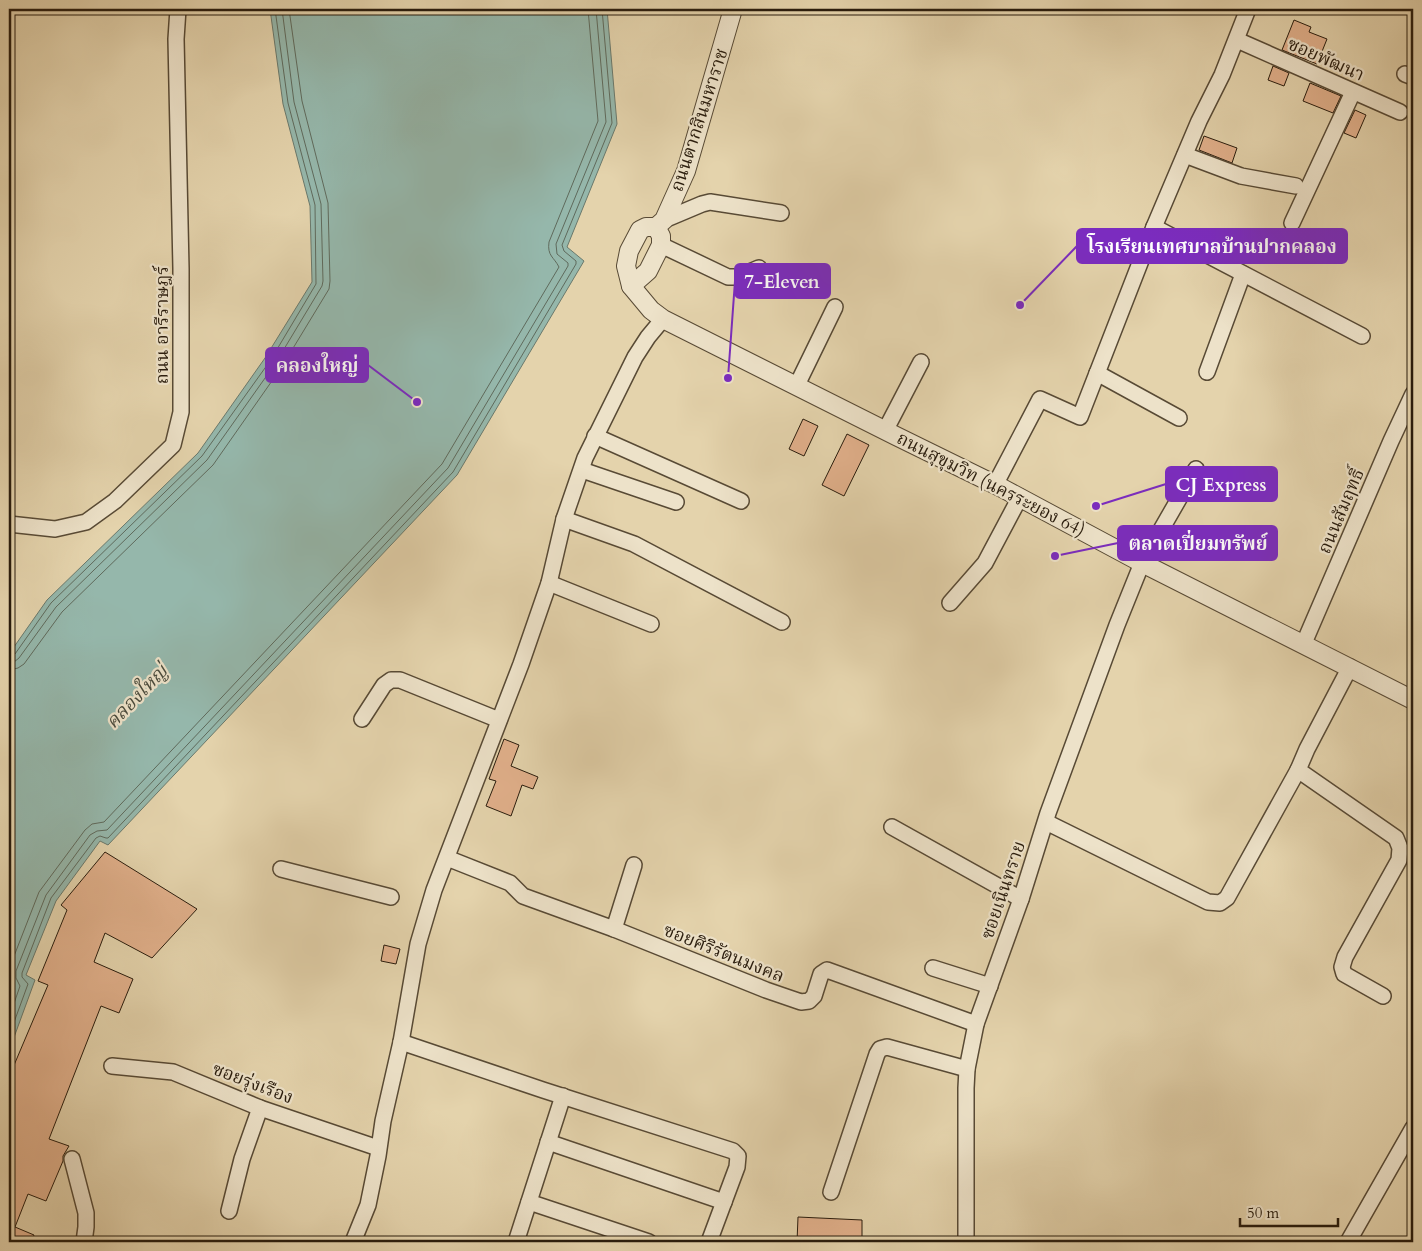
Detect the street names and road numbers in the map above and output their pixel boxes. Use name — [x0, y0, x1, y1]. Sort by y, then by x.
street label: ซอยพัฒนา — [1283, 31, 1368, 87]
street label: ถนนตากสินมหาราช — [665, 45, 734, 195]
street label: ถนน อารีราษฎร์ — [150, 265, 175, 384]
street label: ถนนสุขุมวิท (นครระยอง 64) — [892, 426, 1089, 543]
street label: ถนนสัมฤทธิ์ — [1311, 462, 1371, 558]
street label: ซอยเนินทราย — [975, 838, 1032, 943]
street label: ซอยศิริรัตนมงคล — [660, 918, 788, 989]
street label: ซอยรุ่งเรือง — [209, 1057, 297, 1110]

